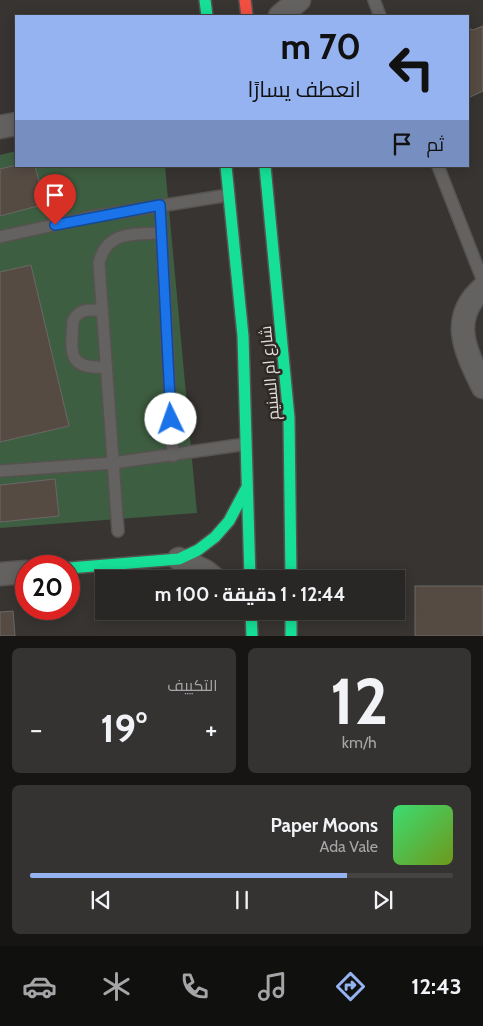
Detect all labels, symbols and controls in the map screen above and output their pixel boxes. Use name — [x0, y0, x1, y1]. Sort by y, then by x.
text: 70 m — [280, 25, 361, 68]
icon: left — [379, 35, 444, 100]
text: انعطف يسارًا — [248, 76, 361, 103]
icon: arrive — [388, 130, 416, 158]
text: ثم — [426, 133, 444, 156]
pin — [34, 174, 76, 225]
icon: arrive — [41, 181, 69, 209]
street label: شارع ام السنيم — [256, 325, 285, 421]
position arrow — [144, 392, 196, 444]
speed limit sign: 20 — [15, 555, 80, 620]
text: 12:44 · 1 دقيقة · 100 m — [155, 583, 345, 606]
text: 12 — [330, 661, 388, 740]
text: التكييف — [167, 676, 218, 695]
text: 19° — [101, 705, 147, 752]
text: − — [30, 712, 42, 746]
text: + — [205, 712, 218, 746]
text: km/h — [342, 733, 377, 752]
text: Paper Moons — [270, 814, 378, 837]
text: Ada Vale — [319, 837, 378, 856]
icon: previous — [87, 886, 115, 914]
icon: pause — [228, 886, 256, 914]
icon: next — [369, 886, 397, 914]
icon: car — [22, 969, 57, 1004]
icon: climate — [99, 969, 134, 1004]
icon: phone — [177, 969, 212, 1004]
icon: music — [255, 969, 290, 1004]
icon: directions — [333, 969, 368, 1004]
text: 12:43 — [411, 973, 462, 1000]

